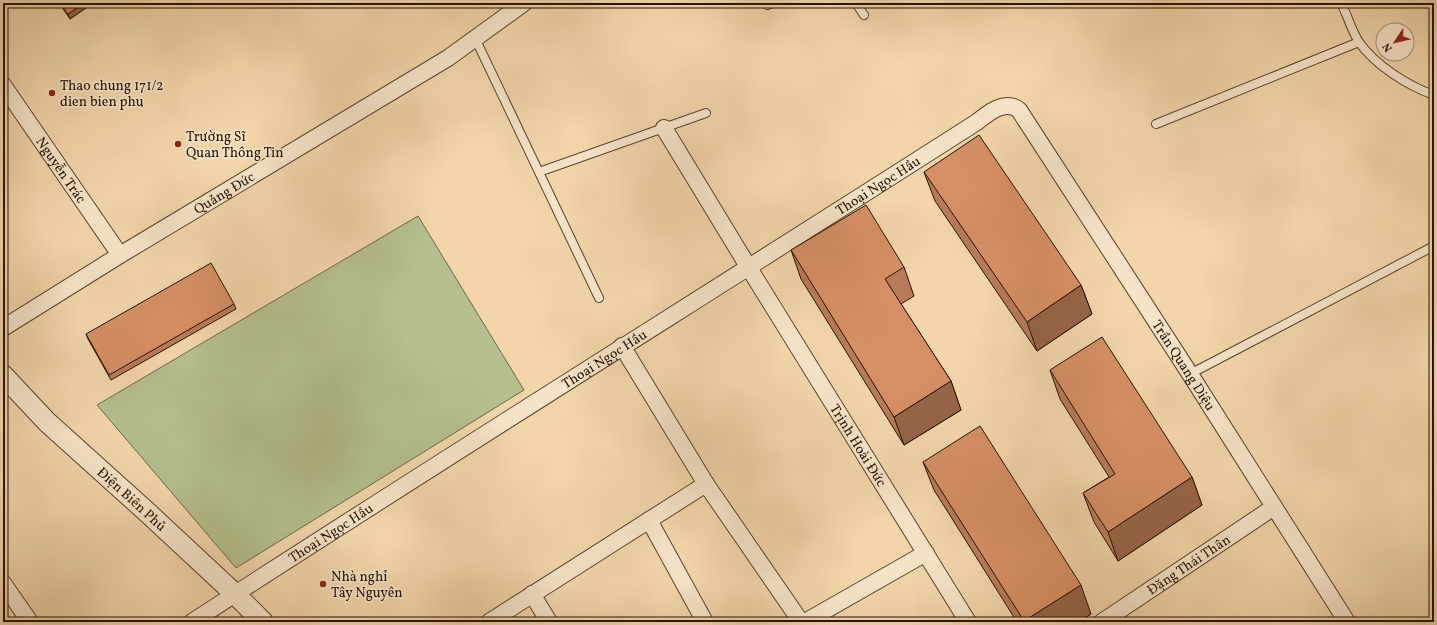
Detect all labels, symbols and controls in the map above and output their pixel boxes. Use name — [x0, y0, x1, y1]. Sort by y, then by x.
north arrow — [1375, 22, 1415, 62]
text: N — [1380, 39, 1396, 54]
place label: Thao chung 171/2 dien bien phu — [60, 77, 164, 112]
marker: Thao chung 171/2 dien bien phu — [47, 88, 57, 98]
place label: Trường Sĩ Quan Thông Tin — [186, 128, 284, 163]
street label: Nguyễn Trác — [31, 134, 90, 208]
marker: Trường Sĩ Quan Thông Tin — [173, 139, 183, 149]
street label: Thoại Ngọc Hầu — [832, 152, 925, 221]
street label: Quảng Đức — [190, 168, 259, 220]
street label: Trần Quang Diệu — [1147, 317, 1219, 415]
street label: Thoại Ngọc Hầu — [559, 326, 651, 394]
street label: Trịnh Hoài Đức — [824, 401, 890, 491]
street label: Điện Biên Phủ — [92, 464, 170, 536]
street label: Thoại Ngọc Hầu — [285, 500, 378, 568]
street label: Đặng Thái Thân — [1144, 531, 1235, 600]
place label: Nhà nghỉ Tây Nguyên — [331, 568, 403, 603]
marker: Nhà nghỉ Tây Nguyên — [318, 579, 328, 589]

